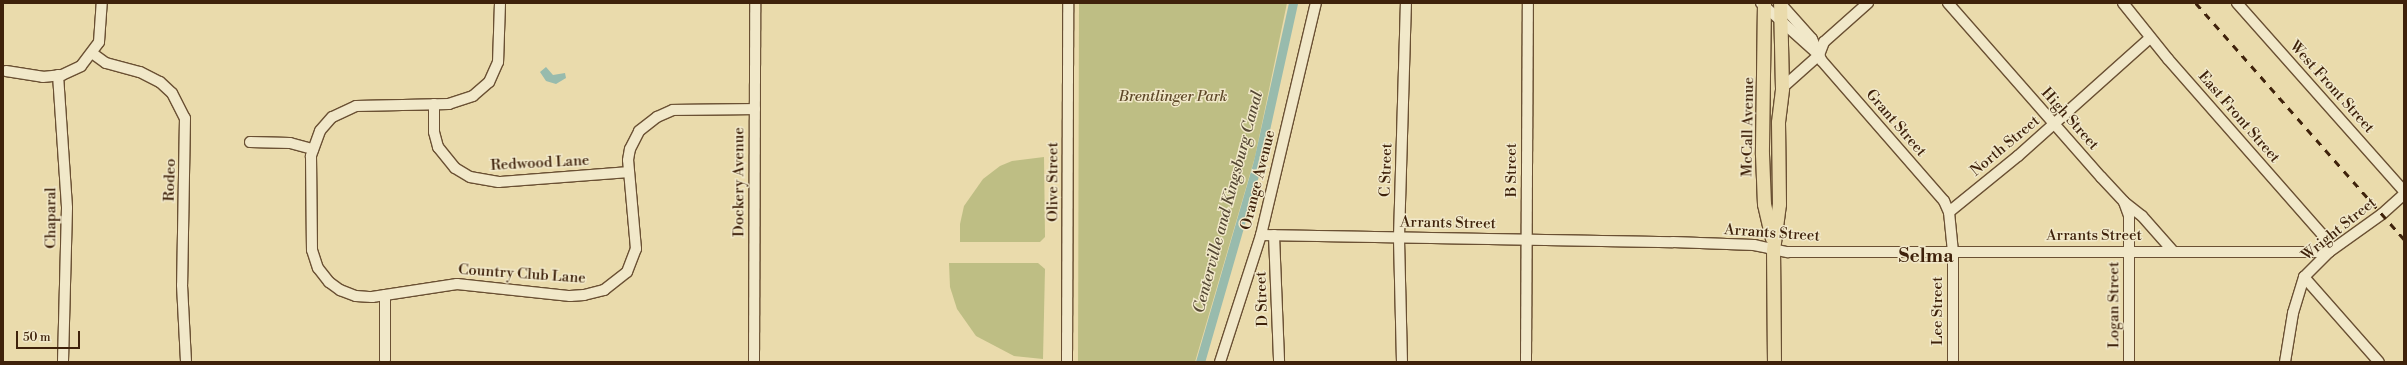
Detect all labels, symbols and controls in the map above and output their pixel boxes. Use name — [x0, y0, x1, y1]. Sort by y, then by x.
street label: West Front Street — [2286, 37, 2378, 137]
street label: East Front Street — [2194, 67, 2284, 167]
street label: McCall Avenue — [1738, 77, 1758, 177]
street label: High Street — [2037, 84, 2103, 154]
street label: Grant Street — [1862, 86, 1930, 160]
park label: Brentlinger Park — [1119, 88, 1227, 106]
water label: Centerville and Kingsburg Canal — [1189, 89, 1267, 315]
street label: North Street — [1967, 112, 2043, 180]
street label: Dockery Avenue — [730, 127, 748, 237]
street label: Orange Avenue — [1237, 128, 1279, 232]
street label: Olive Street — [1044, 142, 1062, 222]
street label: C Street — [1376, 143, 1396, 197]
street label: B Street — [1503, 143, 1521, 197]
street label: Redwood Lane — [490, 151, 590, 175]
street label: Rodeo — [160, 158, 180, 202]
street label: Chaparal — [42, 187, 60, 249]
street label: Wright Street — [2298, 194, 2380, 264]
street label: Arrants Street — [1400, 213, 1496, 233]
street label: Arrants Street — [1724, 221, 1820, 245]
street label: Arrants Street — [2046, 227, 2142, 245]
district label: Selma — [1899, 246, 1953, 268]
street label: Country Club Lane — [458, 261, 586, 287]
street label: Logan Street — [2105, 262, 2123, 348]
street label: D Street — [1252, 271, 1272, 327]
street label: Lee Street — [1929, 277, 1947, 345]
scale bar — [18, 323, 82, 349]
text: 50 m — [23, 330, 51, 345]

